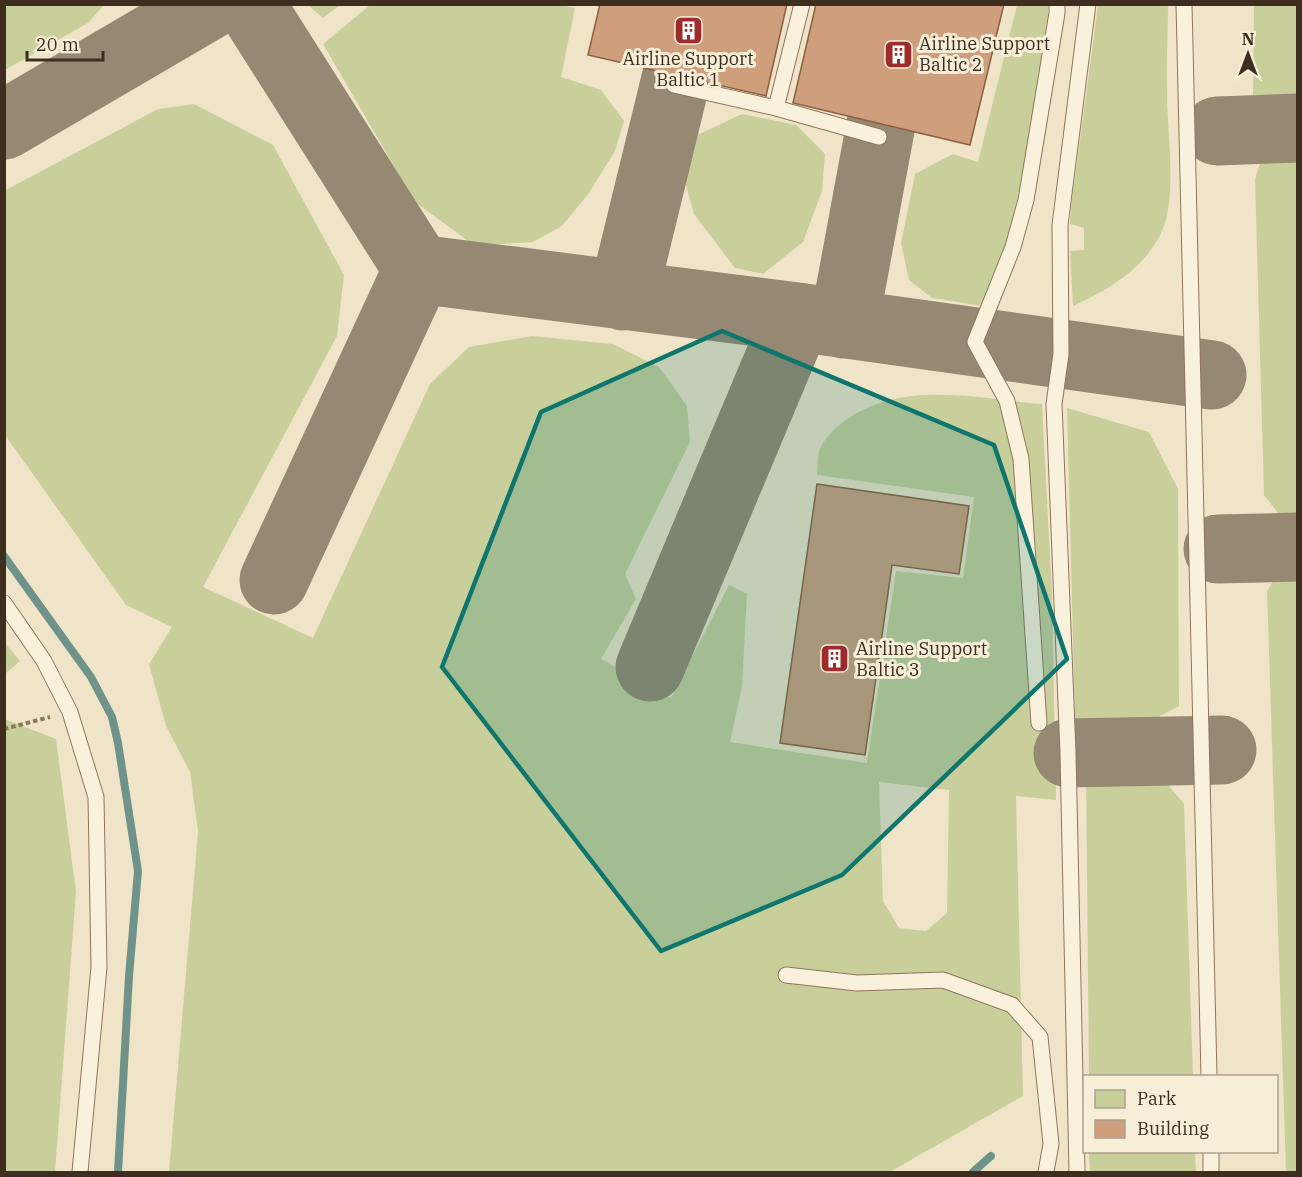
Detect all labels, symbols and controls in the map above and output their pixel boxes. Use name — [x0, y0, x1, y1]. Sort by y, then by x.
building icon: Airline Support Baltic 1 — [672, 14, 704, 46]
scale bar — [27, 24, 104, 62]
north arrow — [1218, 24, 1278, 84]
text: N — [1242, 29, 1254, 49]
place label: Airline Support Baltic 2 — [919, 32, 1050, 76]
text: 20 m — [36, 33, 79, 56]
building icon: Airline Support Baltic 2 — [882, 38, 914, 70]
place label: Airline Support Baltic 1 — [622, 47, 754, 91]
place label: Airline Support Baltic 3 — [856, 637, 987, 681]
building icon: Airline Support Baltic 3 — [819, 643, 851, 675]
legend — [1083, 1075, 1278, 1153]
text: Park — [1137, 1087, 1177, 1110]
text: Building — [1137, 1117, 1209, 1140]

